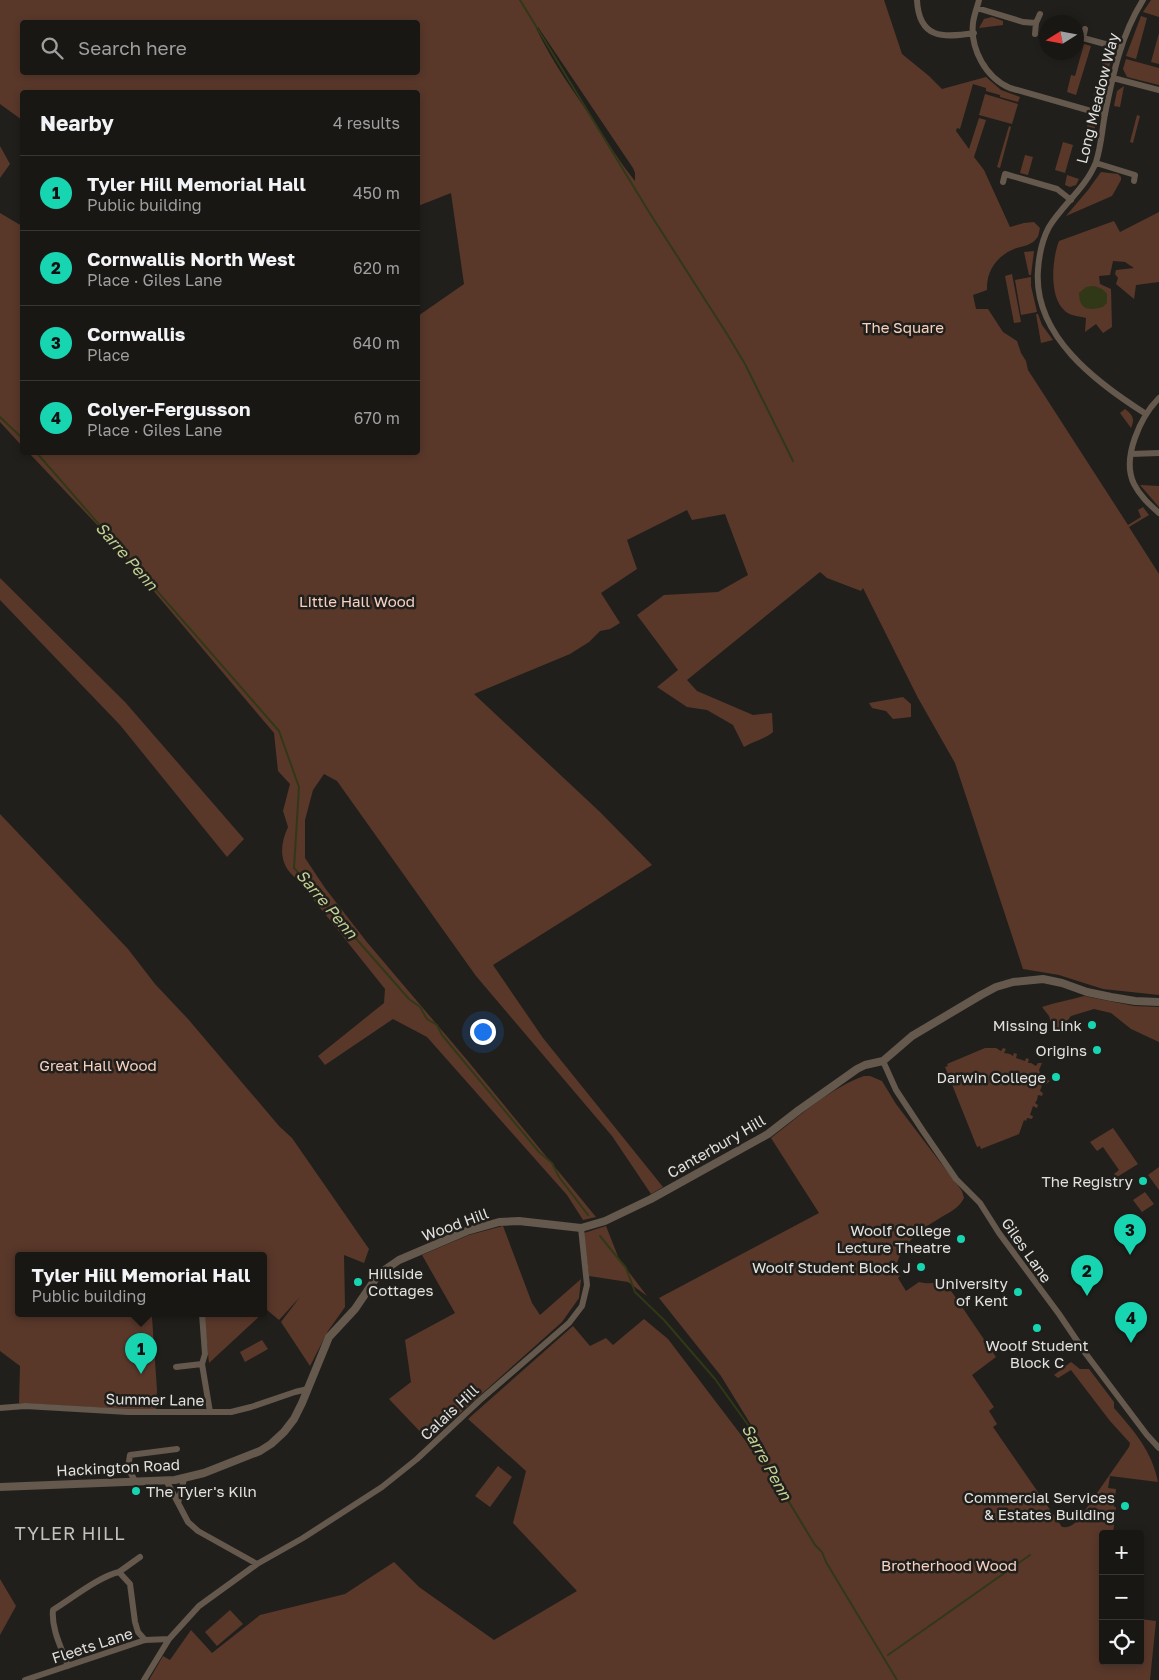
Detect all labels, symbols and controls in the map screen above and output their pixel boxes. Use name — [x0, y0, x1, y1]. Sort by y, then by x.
north arrow — [1039, 15, 1084, 60]
search box — [20, 20, 420, 75]
street label: Long Meadow Way — [1072, 30, 1122, 165]
icon: search — [38, 34, 66, 62]
text: Search here — [78, 36, 187, 59]
text: Nearby — [40, 110, 114, 136]
text: 4 results — [333, 113, 400, 133]
text: Tyler Hill Memorial Hall — [87, 172, 306, 195]
text: 1 — [52, 183, 60, 203]
text: 450 m — [353, 183, 400, 203]
text: Public building — [87, 195, 202, 215]
text: Cornwallis North West — [87, 247, 295, 270]
text: 2 — [51, 258, 61, 278]
text: 620 m — [353, 258, 400, 278]
text: Place · Giles Lane — [87, 270, 222, 290]
park label: The Square — [862, 318, 944, 336]
text: Cornwallis — [87, 322, 186, 345]
text: 3 — [51, 333, 61, 353]
text: 640 m — [352, 333, 400, 353]
text: Place — [87, 345, 130, 365]
text: Colyer-Fergusson — [87, 397, 250, 420]
text: 4 — [51, 408, 61, 428]
text: 670 m — [354, 408, 400, 428]
text: Place · Giles Lane — [87, 420, 222, 440]
water label: Sarre Penn — [92, 518, 163, 595]
park label: Little Hall Wood — [299, 592, 415, 610]
water label: Sarre Penn — [292, 865, 362, 944]
place label: Missing Link — [993, 1016, 1083, 1034]
your location — [470, 1019, 496, 1045]
marker: Missing Link — [1086, 1019, 1098, 1031]
place label: Origins — [1036, 1041, 1087, 1059]
marker: Origins — [1091, 1044, 1103, 1056]
park label: Great Hall Wood — [39, 1056, 157, 1074]
place label: Darwin College — [936, 1068, 1046, 1086]
marker: Darwin College — [1050, 1071, 1062, 1083]
street label: Canterbury Hill — [664, 1111, 768, 1181]
place label: The Registry — [1041, 1172, 1134, 1190]
marker: The Registry — [1137, 1175, 1149, 1187]
street label: Wood Hill — [419, 1204, 491, 1244]
street label: Giles Lane — [998, 1214, 1056, 1286]
pin: 3 — [1114, 1214, 1146, 1255]
place label: Woolf College Lecture Theatre — [837, 1221, 951, 1256]
marker: Woolf College Lecture Theatre — [955, 1233, 967, 1245]
popup — [15, 1252, 267, 1317]
pin: 2 — [1071, 1255, 1103, 1296]
place label: Woolf Student Block J — [752, 1258, 911, 1276]
marker: Woolf Student Block J — [915, 1261, 927, 1273]
text: Tyler Hill Memorial Hall — [32, 1263, 250, 1286]
place label: Hillside Cottages — [368, 1264, 433, 1299]
place label: University of Kent — [934, 1274, 1009, 1309]
marker: Hillside Cottages — [352, 1276, 364, 1288]
text: Public building — [32, 1286, 146, 1306]
marker: University of Kent — [1012, 1286, 1024, 1298]
pin: 4 — [1115, 1302, 1147, 1343]
marker: Woolf Student Block C — [1031, 1322, 1043, 1334]
pin: 1 — [125, 1333, 157, 1374]
place label: Woolf Student Block C — [986, 1336, 1088, 1371]
street label: Calais Hill — [416, 1380, 482, 1443]
street label: Summer Lane — [106, 1389, 205, 1409]
water label: Sarre Penn — [738, 1420, 797, 1505]
street label: Hackington Road — [56, 1455, 180, 1479]
place label: The Tyler's Kiln — [146, 1482, 257, 1500]
marker: The Tyler's Kiln — [130, 1485, 142, 1497]
place label: Commercial Services & Estates Building — [964, 1488, 1115, 1523]
marker: Commercial Services & Estates Building — [1119, 1500, 1131, 1512]
district label: TYLER HILL — [14, 1522, 126, 1544]
map controls — [1099, 1530, 1144, 1665]
button: + — [1099, 1530, 1144, 1575]
park label: Brotherhood Wood — [881, 1556, 1017, 1574]
button: − — [1099, 1575, 1144, 1620]
button: locate — [1099, 1620, 1144, 1665]
street label: Fleets Lane — [49, 1623, 135, 1667]

